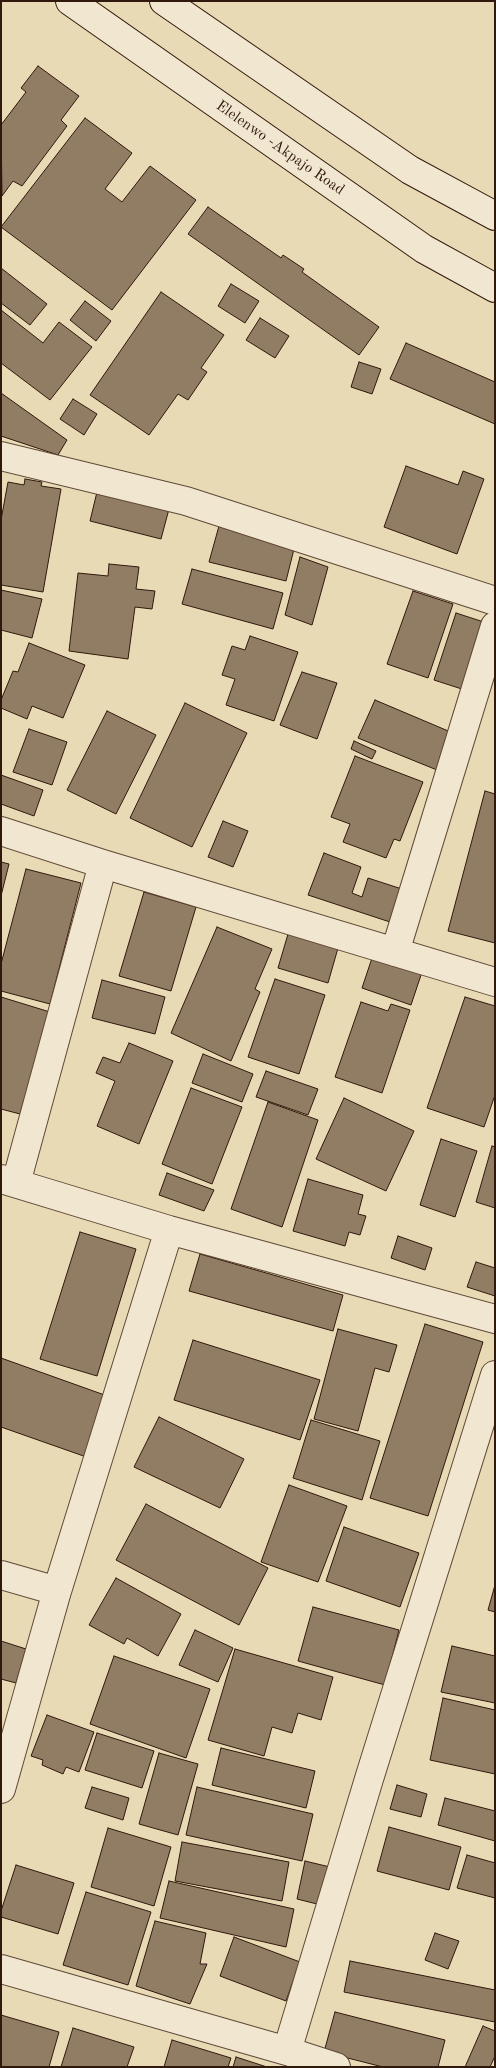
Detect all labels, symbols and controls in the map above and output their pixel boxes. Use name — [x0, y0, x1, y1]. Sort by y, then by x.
street label: Elelenwo -Akpajo Road — [212, 97, 348, 199]

